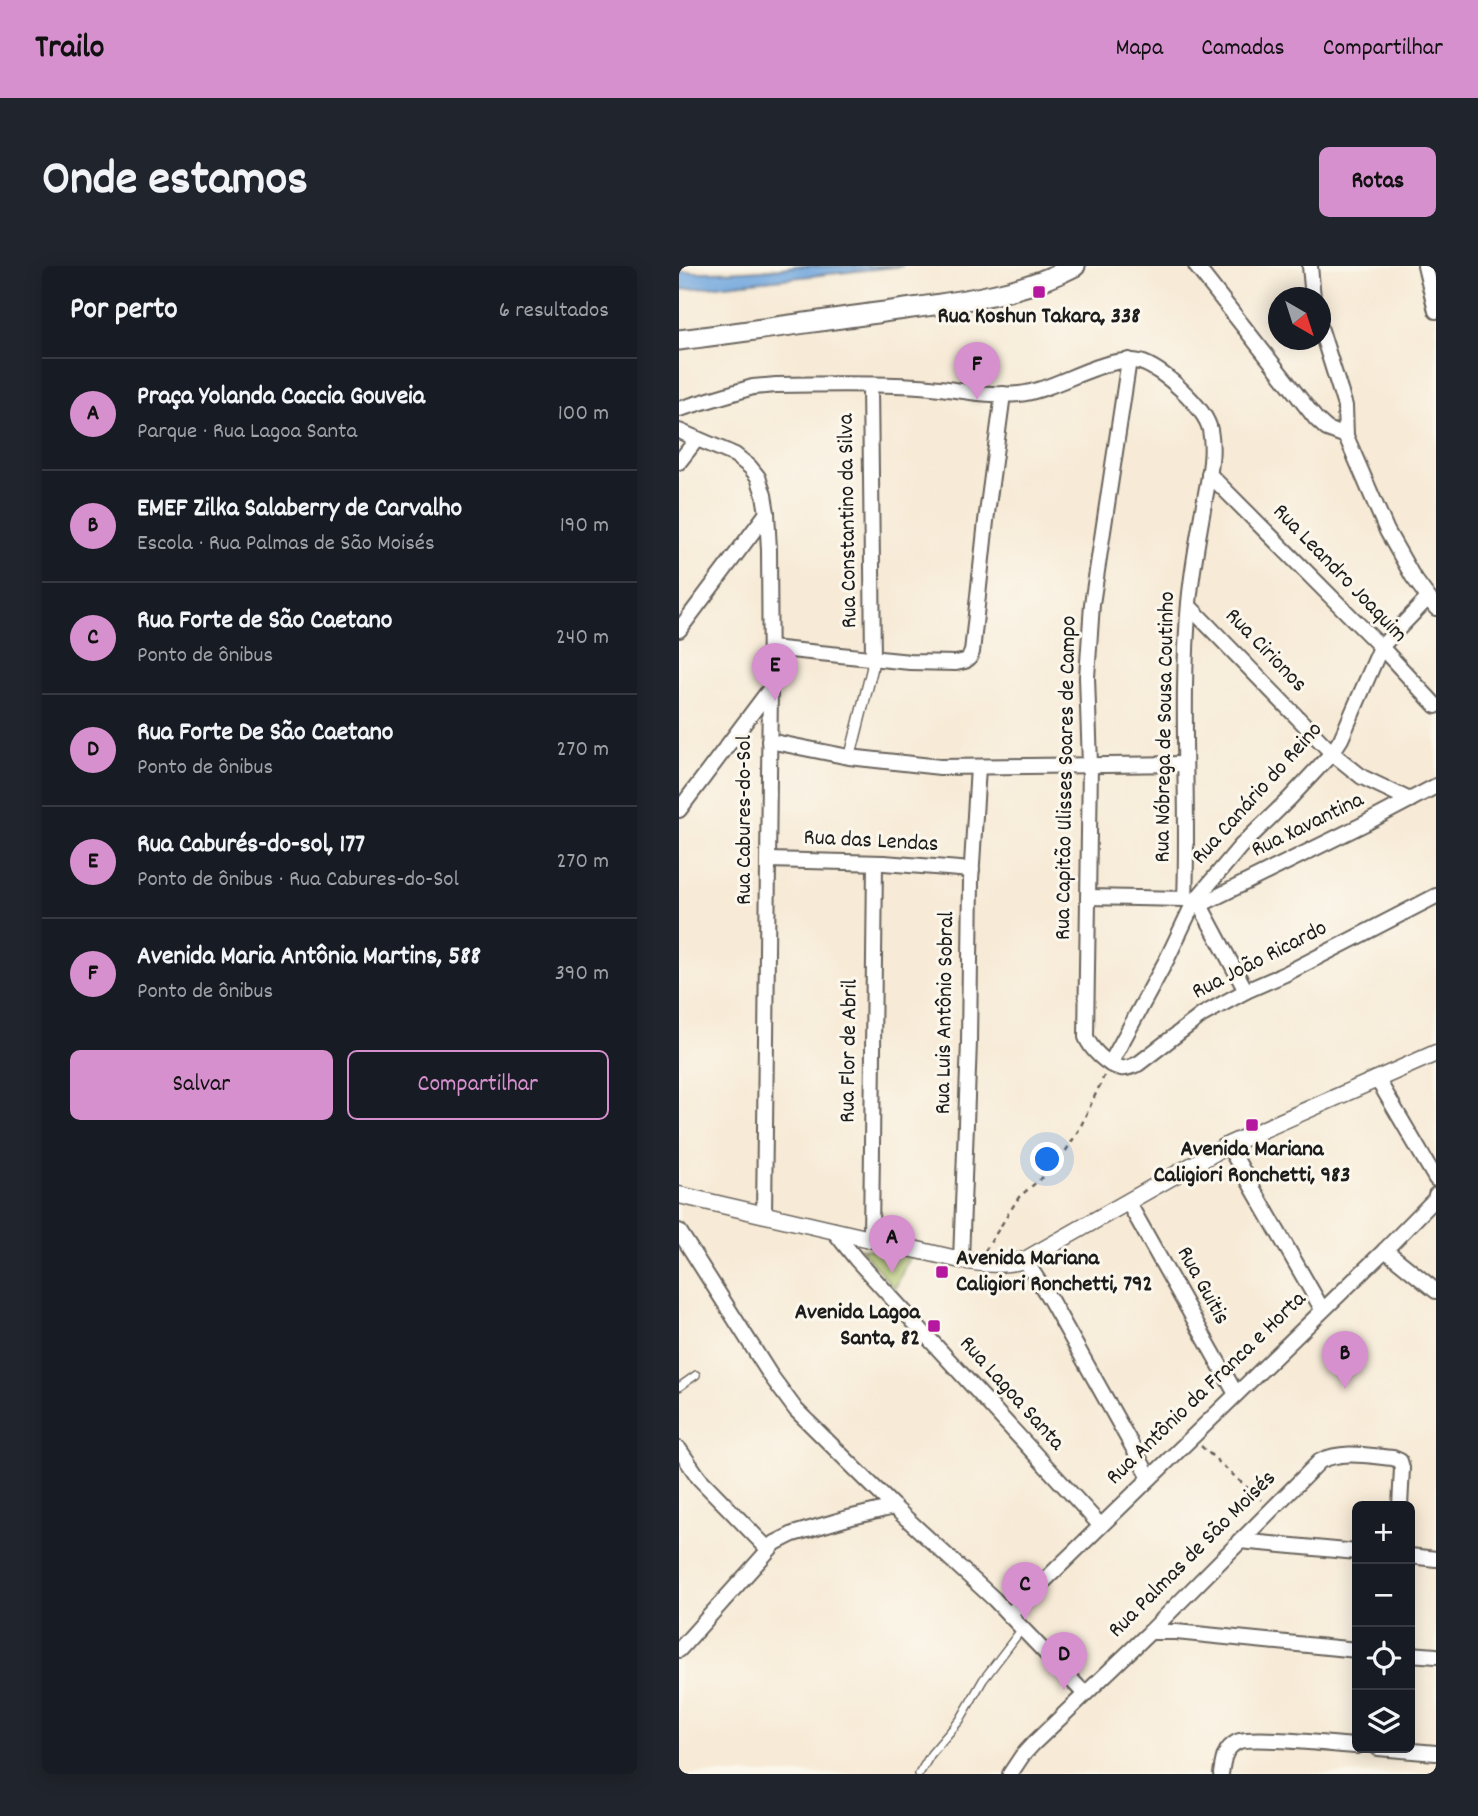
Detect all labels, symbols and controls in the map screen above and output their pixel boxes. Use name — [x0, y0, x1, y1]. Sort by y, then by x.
text: Trailo — [35, 26, 105, 73]
text: Mapa — [1116, 32, 1163, 66]
text: Camadas — [1201, 32, 1285, 66]
text: Compartilhar — [1323, 32, 1443, 66]
text: Onde estamos — [42, 147, 308, 217]
button: Rotas — [1319, 147, 1436, 217]
marker: Rua Koshun Takara, 338 — [1031, 284, 1047, 300]
north arrow — [1268, 287, 1331, 350]
text: Por perto — [70, 290, 178, 333]
text: 6 resultados — [499, 295, 609, 328]
place label: Rua Koshun Takara, 338 — [938, 301, 1140, 334]
pin: F — [954, 342, 1000, 400]
text: Praça Yolanda Caccia Gouveia — [137, 379, 425, 416]
text: A — [87, 398, 99, 431]
text: 100 m — [558, 398, 609, 431]
street label: Rua Constantino da Silva — [831, 412, 867, 629]
text: Parque · Rua Lagoa Santa — [137, 416, 357, 449]
text: EMEF Zilka Salaberry de Carvalho — [137, 491, 462, 528]
street label: Rua Leandro Joaquim — [1264, 497, 1414, 651]
text: B — [88, 510, 98, 543]
text: 190 m — [560, 510, 609, 543]
text: Escola · Rua Palmas de São Moisés — [137, 528, 435, 561]
street label: Rua Nóbrega de Sousa Coutinho — [1147, 591, 1185, 863]
street label: Rua Cirionos — [1216, 601, 1314, 701]
text: Rua Forte de São Caetano — [137, 603, 392, 640]
street label: Rua Capitão Ulisses Soares de Campo — [1048, 615, 1086, 941]
text: C — [87, 622, 99, 655]
text: 240 m — [556, 622, 609, 655]
text: Ponto de ônibus — [137, 640, 273, 673]
pin: E — [752, 643, 798, 701]
text: Rua Forte De São Caetano — [137, 715, 393, 752]
street label: Rua Canário do Reino — [1185, 715, 1331, 873]
text: D — [87, 734, 99, 767]
text: 270 m — [557, 734, 609, 767]
street label: Rua Cabures-do-Sol — [729, 734, 762, 905]
text: Ponto de ônibus — [137, 752, 273, 785]
street label: Rua Xavantina — [1246, 784, 1371, 867]
street label: Rua das Lendas — [803, 822, 939, 862]
text: Rua Caburés-do-sol, 177 — [137, 827, 365, 864]
text: E — [88, 846, 98, 879]
text: 270 m — [557, 846, 609, 879]
text: Ponto de ônibus · Rua Cabures-do-Sol — [137, 864, 459, 897]
street label: Rua Luis Antônio Sobral — [928, 911, 964, 1115]
street label: Rua João Ricardo — [1187, 913, 1333, 1009]
text: Avenida Maria Antônia Martins, 588 — [137, 939, 481, 976]
text: F — [88, 958, 98, 991]
text: 390 m — [555, 958, 609, 991]
text: Ponto de ônibus — [137, 976, 273, 1009]
street label: Rua Flor de Abril — [832, 978, 868, 1123]
button: Salvar — [70, 1050, 333, 1120]
button: Compartilhar — [347, 1050, 609, 1120]
marker: Avenida Mariana Caligiori Ronchetti, 983 — [1244, 1117, 1260, 1133]
place label: Avenida Mariana Caligiori Ronchetti, 983 — [1153, 1134, 1351, 1193]
your location — [1030, 1142, 1064, 1176]
pin: A — [869, 1215, 915, 1273]
street label: Rua Guitis — [1167, 1241, 1237, 1331]
place label: Avenida Mariana Caligiori Ronchetti, 792 — [956, 1243, 1153, 1302]
marker: Avenida Mariana Caligiori Ronchetti, 792 — [934, 1264, 950, 1280]
street label: Rua Antônio da Franca e Horta — [1100, 1284, 1315, 1494]
place label: Avenida Lagoa Santa, 82 — [795, 1297, 921, 1356]
marker: Avenida Lagoa Santa, 82 — [926, 1318, 942, 1334]
street label: Rua Lagoa Santa — [950, 1329, 1072, 1460]
pin: B — [1322, 1331, 1368, 1389]
street label: Rua Palmas de São Moisés — [1101, 1463, 1285, 1647]
map controls — [1352, 1501, 1415, 1753]
button: + — [1352, 1501, 1415, 1564]
pin: C — [1002, 1562, 1048, 1620]
button: − — [1352, 1564, 1415, 1627]
button: locate — [1352, 1627, 1415, 1690]
pin: D — [1041, 1632, 1087, 1690]
button: layers — [1352, 1690, 1415, 1753]

